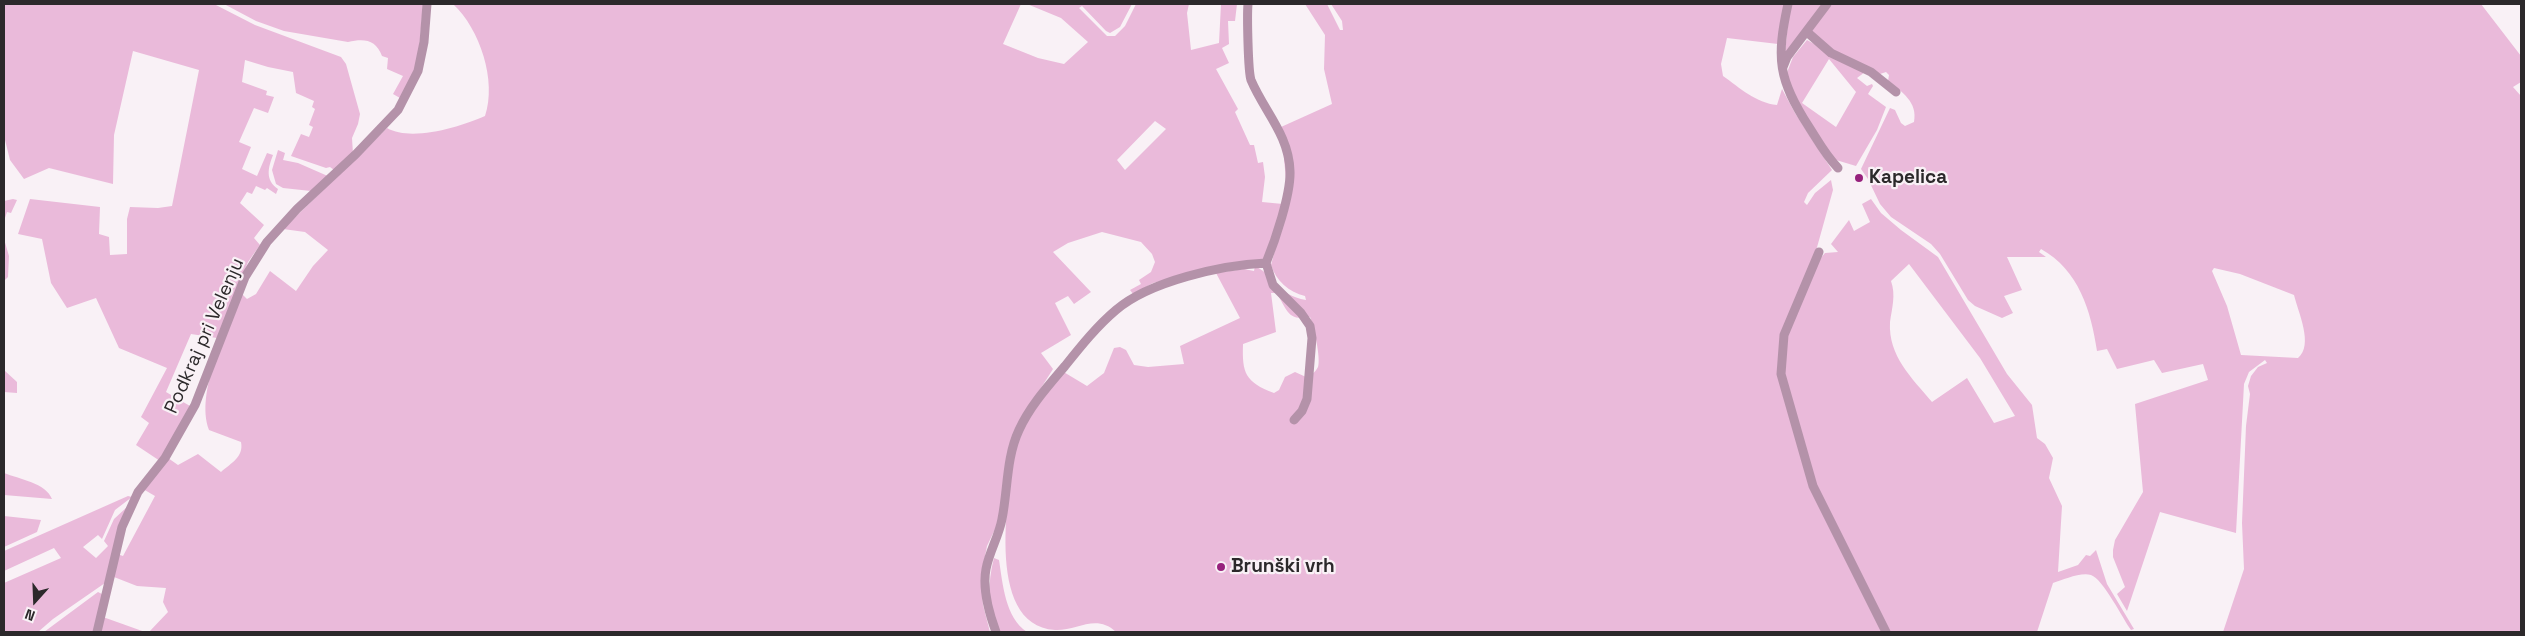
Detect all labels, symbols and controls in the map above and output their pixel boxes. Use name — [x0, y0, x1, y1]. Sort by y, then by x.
place label: Kapelica — [1869, 167, 1947, 189]
marker: Kapelica — [1853, 172, 1865, 184]
street label: Podkraj pri Velenju — [160, 255, 250, 417]
place label: Brunški vrh — [1231, 556, 1335, 578]
marker: Brunški vrh — [1215, 561, 1227, 573]
north arrow — [10, 576, 60, 626]
text: N — [22, 605, 37, 625]

